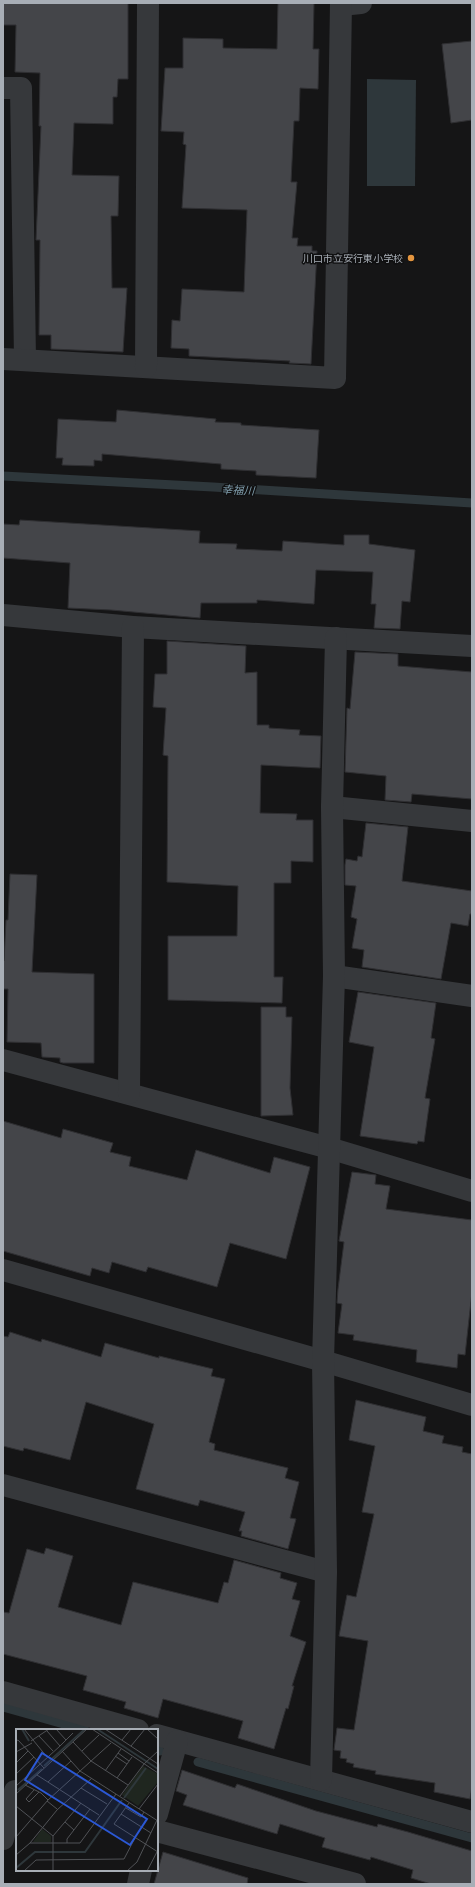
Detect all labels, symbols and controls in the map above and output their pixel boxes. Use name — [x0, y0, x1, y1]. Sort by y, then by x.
place label: 川口市立安行東小学校 — [303, 251, 403, 266]
marker: 川口市立安行東小学校 — [406, 253, 416, 263]
water label: 幸福川 — [221, 481, 256, 499]
inset map — [16, 1729, 158, 1871]

